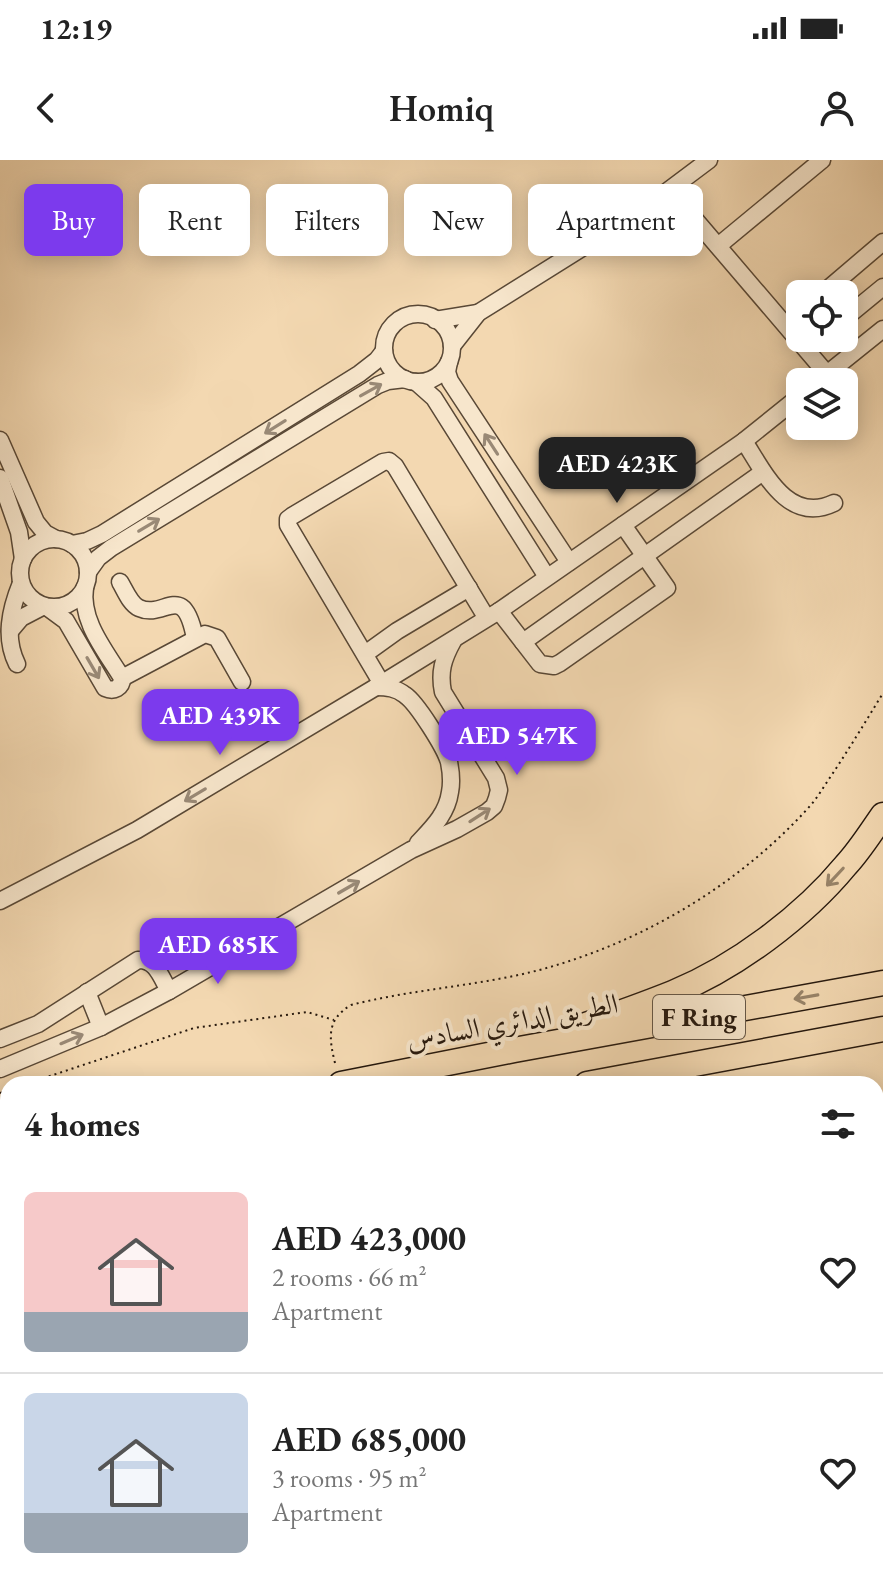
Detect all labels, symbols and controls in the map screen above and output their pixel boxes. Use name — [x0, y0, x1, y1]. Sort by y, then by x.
text: 12:19 — [40, 9, 112, 48]
text: Homiq — [389, 85, 494, 132]
icon: back — [24, 86, 68, 130]
icon: person — [815, 86, 859, 130]
chip: Buy — [24, 184, 123, 256]
chip: Rent — [139, 184, 250, 256]
chip: Filters — [266, 184, 388, 256]
chip: New — [404, 184, 512, 256]
chip: Apartment — [528, 184, 703, 256]
map controls — [786, 280, 858, 440]
button: locate — [786, 280, 858, 352]
button: layers — [786, 368, 858, 440]
one-way arrow — [359, 382, 383, 397]
one-way arrow — [264, 419, 287, 435]
one-way arrow — [483, 433, 500, 455]
pin: AED 423K — [534, 437, 700, 505]
text: AED 423K — [557, 446, 677, 480]
one-way arrow — [137, 516, 160, 532]
one-way arrow — [85, 656, 101, 679]
pin: AED 439K — [137, 689, 303, 757]
text: AED 439K — [160, 698, 280, 732]
pin: AED 547K — [434, 709, 600, 777]
text: AED 547K — [457, 718, 577, 752]
one-way arrow — [184, 787, 207, 803]
one-way arrow — [469, 806, 491, 823]
one-way arrow — [826, 867, 845, 887]
one-way arrow — [336, 879, 360, 894]
pin: AED 685K — [135, 918, 301, 986]
text: AED 685K — [158, 927, 278, 961]
street label: الطريق الدائري السادس — [403, 985, 621, 1062]
one-way arrow — [794, 991, 820, 1006]
road number: F Ring — [653, 995, 745, 1039]
one-way arrow — [59, 1031, 84, 1045]
text: 4 homes — [24, 1102, 140, 1146]
icon: filters — [816, 1102, 860, 1146]
text: AED 423,000 — [272, 1216, 466, 1260]
icon: home — [88, 1224, 184, 1320]
icon: heart — [816, 1250, 860, 1294]
text: 2 rooms · 66 m² — [272, 1260, 427, 1294]
text: Apartment — [272, 1294, 382, 1328]
text: AED 685,000 — [272, 1417, 466, 1461]
icon: home — [88, 1425, 184, 1521]
icon: heart — [816, 1451, 860, 1495]
text: 3 rooms · 95 m² — [272, 1461, 427, 1495]
text: Apartment — [272, 1495, 382, 1529]

